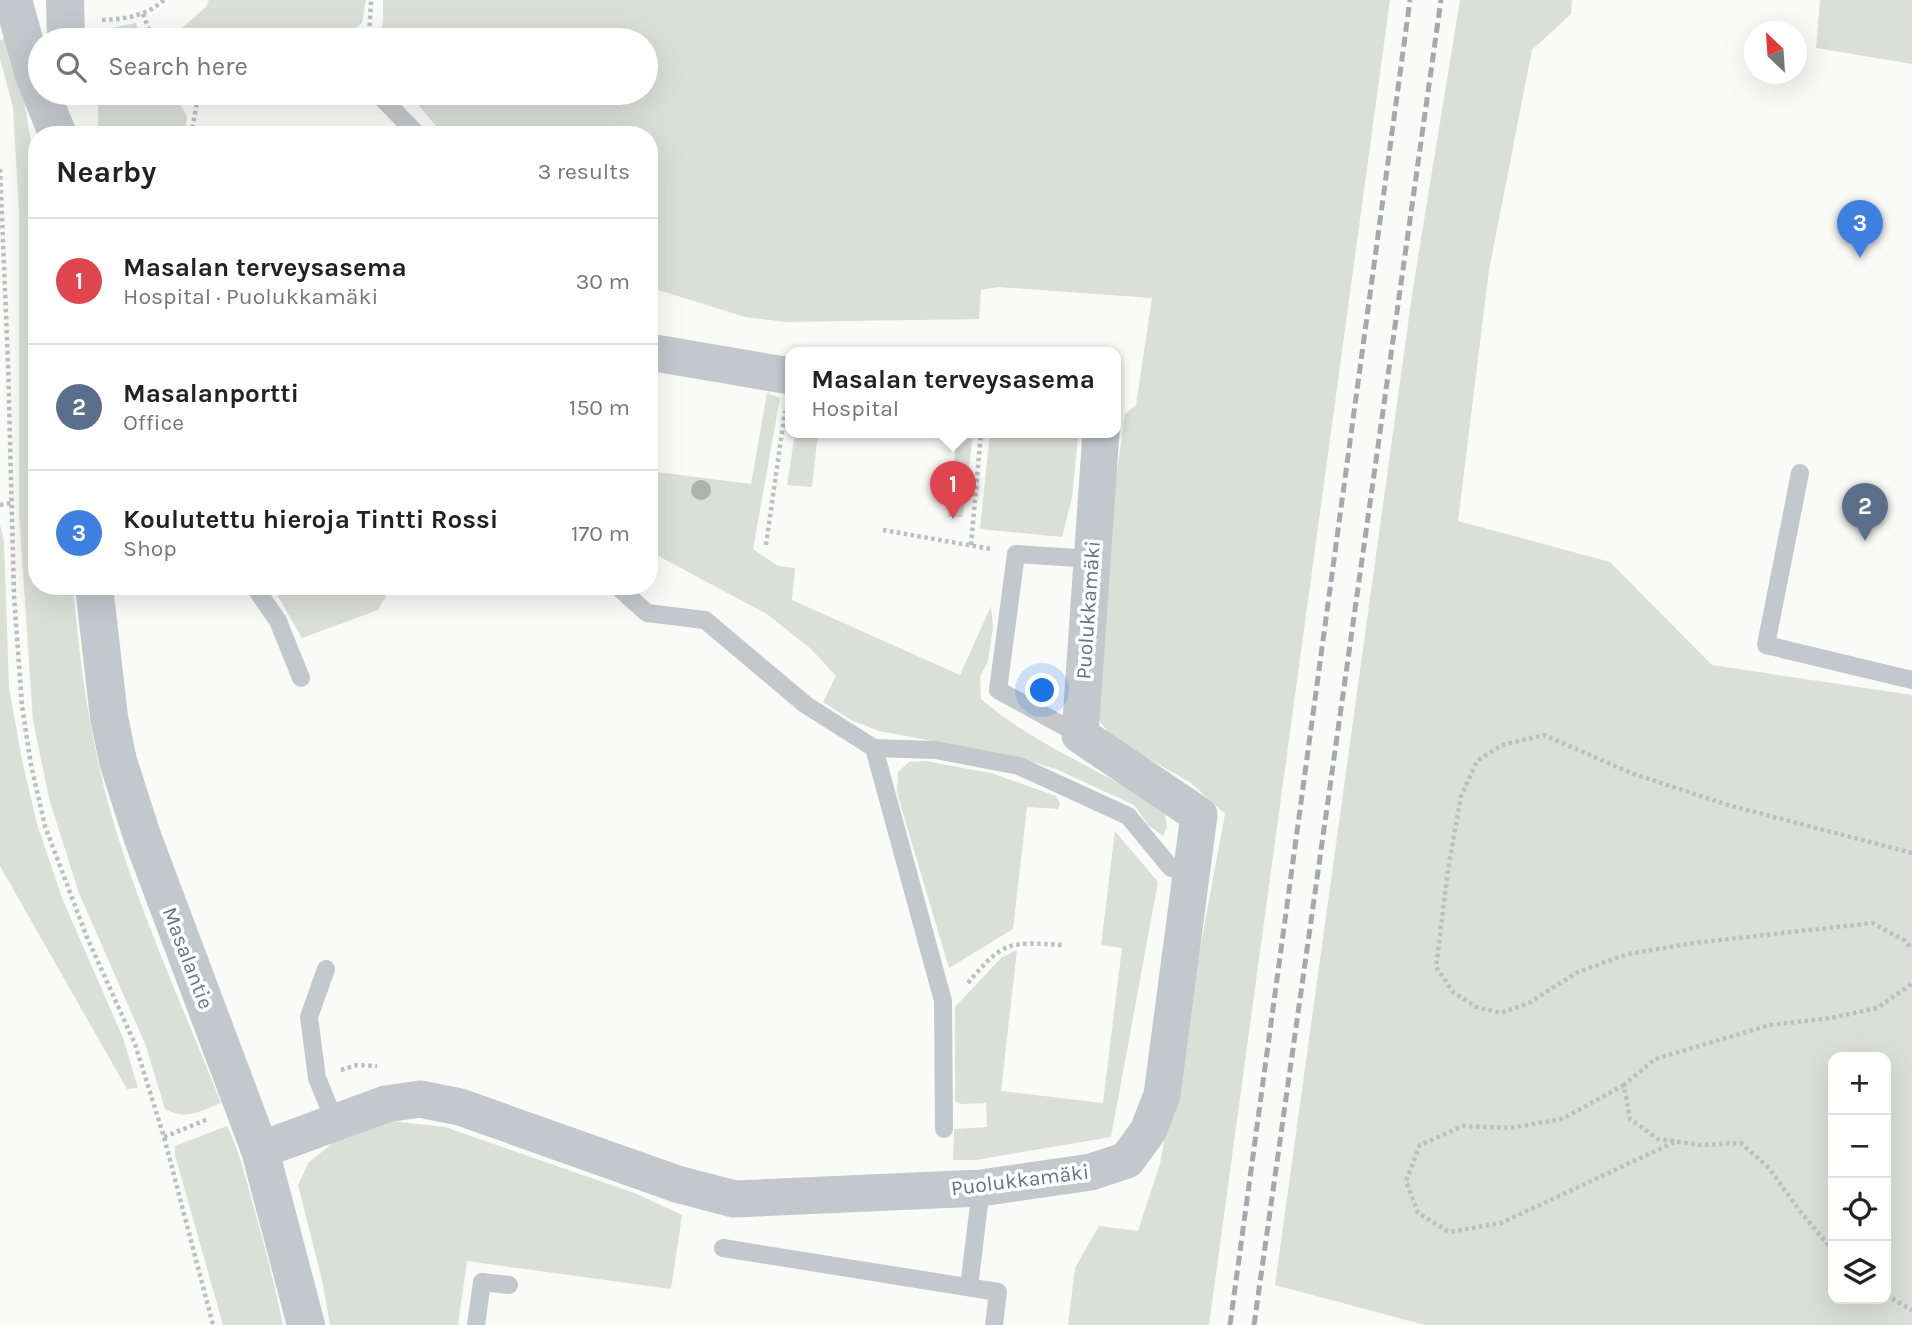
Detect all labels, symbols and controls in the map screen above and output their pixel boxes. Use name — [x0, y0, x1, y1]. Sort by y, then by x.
north arrow — [1744, 21, 1807, 84]
search box — [28, 28, 658, 105]
icon: search — [52, 48, 90, 86]
text: Search here — [108, 51, 248, 82]
text: Nearby — [56, 154, 156, 190]
text: 3 results — [538, 158, 630, 185]
pin: 3 — [1837, 200, 1883, 258]
text: Masalan terveysasema — [123, 252, 407, 283]
text: 1 — [75, 268, 83, 295]
text: 30 m — [576, 268, 630, 295]
text: Hospital · Puolukkamäki — [123, 283, 378, 310]
popup — [785, 347, 1121, 438]
text: Masalan terveysasema — [811, 364, 1095, 395]
text: Masalanportti — [123, 378, 299, 409]
text: 2 — [72, 394, 86, 421]
text: 150 m — [569, 394, 630, 421]
text: Hospital — [811, 395, 899, 422]
text: Office — [123, 409, 184, 436]
pin: 1 — [930, 461, 976, 519]
pin: 2 — [1842, 483, 1888, 541]
text: Koulutettu hieroja Tintti Rossi — [123, 504, 498, 535]
text: 3 — [72, 520, 86, 547]
text: 170 m — [571, 520, 630, 547]
text: Shop — [123, 535, 177, 562]
street label: Puolukkamäki — [1071, 540, 1105, 680]
your location — [1025, 673, 1059, 707]
street label: Masalantie — [158, 904, 218, 1012]
map controls — [1828, 1052, 1891, 1304]
button: + — [1828, 1052, 1891, 1115]
button: − — [1828, 1115, 1891, 1178]
street label: Puolukkamäki — [950, 1160, 1090, 1200]
button: locate — [1828, 1178, 1891, 1241]
button: layers — [1828, 1241, 1891, 1304]

